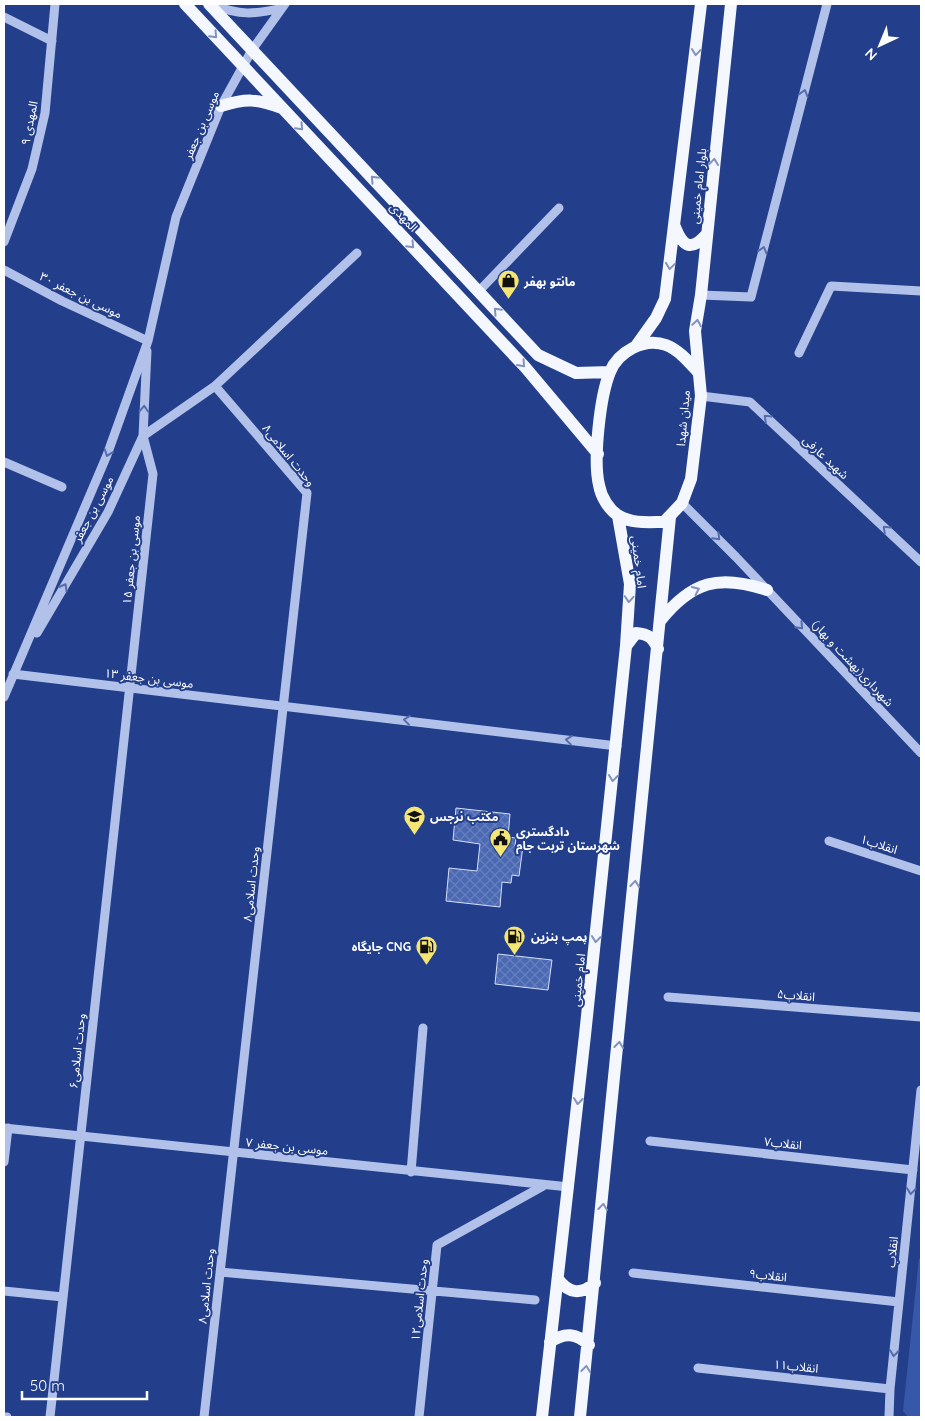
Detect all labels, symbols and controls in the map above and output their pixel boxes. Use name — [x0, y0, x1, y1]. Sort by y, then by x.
north arrow — [855, 20, 905, 70]
one-way arrow — [208, 29, 217, 38]
text: N — [861, 44, 881, 64]
one-way arrow — [690, 48, 701, 56]
one-way arrow — [798, 88, 809, 97]
street label: موسی بن جعفر — [179, 89, 222, 162]
street label: المهدی ۹ — [17, 100, 41, 146]
one-way arrow — [294, 121, 303, 130]
street label: بلوار امام خمینی — [687, 147, 711, 225]
one-way arrow — [708, 157, 719, 165]
one-way arrow — [371, 176, 380, 185]
street label: المهدی — [387, 199, 421, 235]
one-way arrow — [405, 240, 414, 249]
one-way arrow — [757, 245, 768, 254]
one-way arrow — [665, 262, 676, 270]
street label: موسی بن جعفر ۳۰ — [37, 269, 125, 321]
shop icon: مانتو بهفر — [496, 269, 520, 300]
place label: مانتو بهفر — [523, 274, 576, 289]
one-way arrow — [494, 307, 503, 316]
one-way arrow — [691, 319, 701, 327]
one-way arrow — [516, 358, 525, 367]
street label: میدان شهدا — [673, 389, 693, 447]
one-way arrow — [139, 405, 150, 413]
one-way arrow — [763, 415, 772, 424]
street label: وحدت اسلامی۸ — [259, 421, 319, 489]
street label: شهید عارفی — [800, 432, 852, 482]
one-way arrow — [104, 448, 114, 456]
street label: موسی بن جعفر — [69, 473, 117, 546]
street label: موسی بن جعفر ۱۵ — [119, 515, 143, 605]
one-way arrow — [882, 526, 891, 535]
one-way arrow — [711, 532, 720, 541]
street label: امام خمینی — [626, 535, 650, 590]
one-way arrow — [58, 584, 68, 593]
one-way arrow — [691, 585, 700, 596]
one-way arrow — [623, 595, 634, 603]
street label: شهرداری(بهشت و بهار) — [809, 617, 897, 709]
one-way arrow — [794, 620, 803, 629]
street label: موسی بن جعفر ۱۳ — [104, 665, 194, 691]
one-way arrow — [403, 715, 411, 726]
one-way arrow — [564, 735, 572, 746]
one-way arrow — [608, 774, 619, 782]
school or university icon: مكتب نرجس — [402, 804, 426, 835]
place label: مكتب نرجس — [430, 809, 499, 824]
place label: دادگستری شهرستان تربت جام — [516, 824, 620, 855]
public building icon: دادگستری شهرستان تربت جام — [488, 826, 512, 857]
street label: انقلاب۱ — [859, 831, 900, 857]
street label: وحدت اسلامی۸ — [240, 846, 262, 922]
one-way arrow — [629, 879, 640, 887]
fuel station icon: پمپ بنزین — [503, 924, 527, 955]
place label: پمپ بنزین — [531, 929, 587, 946]
fuel station icon: جایگاه CNG — [415, 934, 439, 965]
one-way arrow — [591, 936, 602, 944]
place label: جایگاه CNG — [352, 939, 411, 954]
street label: امام خمینی — [568, 953, 590, 1007]
street label: انقلاب۵ — [776, 986, 816, 1004]
street label: وحدت اسلامی۶ — [66, 1013, 88, 1089]
one-way arrow — [613, 1041, 624, 1049]
one-way arrow — [573, 1097, 584, 1105]
street label: موسی بن جعفر ۷ — [245, 1134, 329, 1158]
street label: انقلاب۷ — [763, 1134, 803, 1153]
one-way arrow — [906, 1187, 917, 1195]
one-way arrow — [597, 1203, 608, 1211]
street label: انقلاب — [883, 1236, 901, 1268]
street label: وحدت اسلامی۸ — [195, 1248, 217, 1324]
street label: وحدت اسلامی۱۲ — [407, 1258, 431, 1342]
street label: انقلاب۹ — [748, 1266, 788, 1285]
one-way arrow — [889, 1349, 900, 1357]
street label: انقلاب۱۱ — [773, 1356, 819, 1376]
one-way arrow — [580, 1365, 591, 1373]
scale bar — [22, 1368, 148, 1400]
text: 50 m — [30, 1376, 65, 1395]

